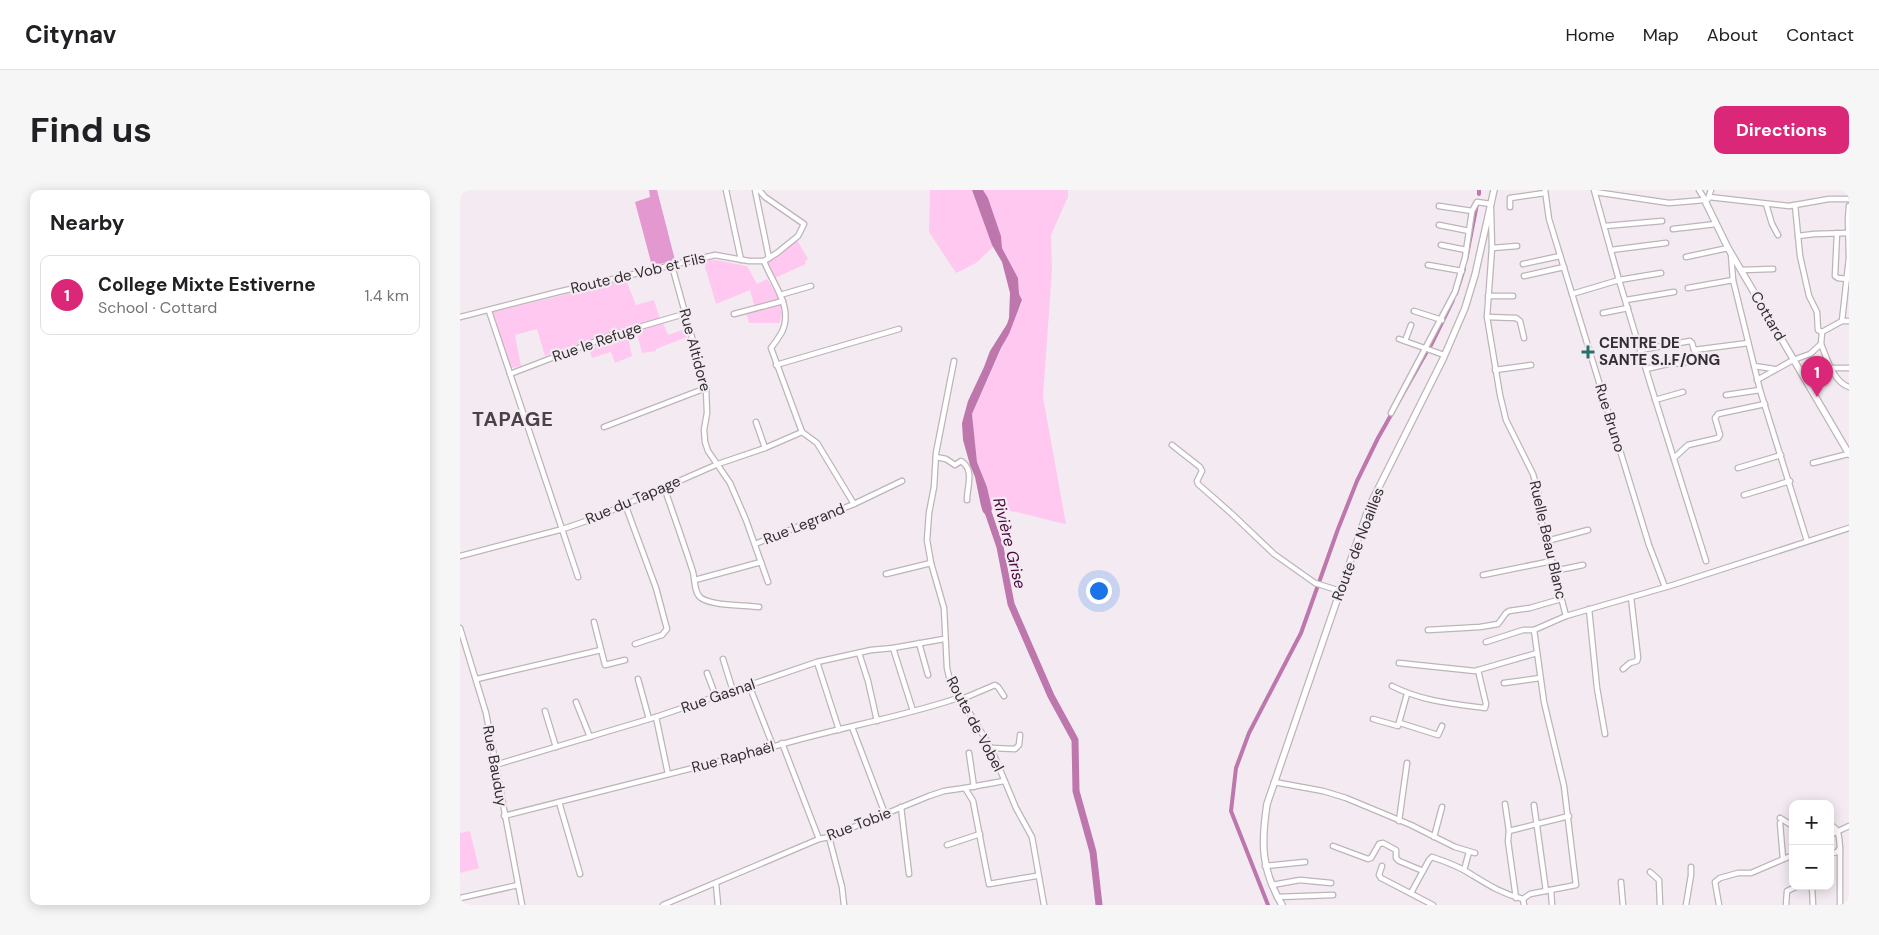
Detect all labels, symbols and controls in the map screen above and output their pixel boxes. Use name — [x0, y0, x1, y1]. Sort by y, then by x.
text: Citynav — [25, 19, 116, 50]
text: Home — [1565, 23, 1615, 47]
text: Map — [1643, 23, 1679, 47]
text: About — [1707, 23, 1758, 47]
text: Contact — [1786, 23, 1854, 47]
button: Directions — [1714, 106, 1849, 154]
text: Find us — [30, 107, 152, 153]
text: Nearby — [50, 209, 124, 237]
street label: Route de Vob et Fils — [569, 248, 707, 298]
text: College Mixte Estiverne — [98, 272, 316, 297]
text: 1 — [64, 285, 70, 306]
text: 1.4 km — [365, 285, 409, 306]
street label: Cottard — [1746, 288, 1790, 344]
text: School · Cottard — [98, 297, 217, 318]
street label: Rue Altidore — [674, 306, 716, 394]
street label: Rue le Refuge — [550, 317, 644, 367]
place label: CENTRE DE SANTE S.I.F/ONG — [1599, 333, 1720, 370]
marker: CENTRE DE SANTE S.I.F/ONG — [1581, 345, 1595, 359]
pin: 1 — [1801, 356, 1833, 397]
street label: Rue Bruno — [1590, 381, 1630, 455]
district label: TAPAGE — [472, 406, 554, 432]
street label: Rue du Tapage — [582, 471, 684, 529]
street label: Ruelle Beau Blanc — [1525, 479, 1571, 601]
street label: Route de Noailles — [1327, 484, 1389, 604]
water label: Rivière Grise — [988, 495, 1031, 591]
street label: Rue Legrand — [760, 499, 848, 549]
your location — [1086, 578, 1112, 604]
street label: Route de Vobel — [941, 673, 1009, 775]
street label: Rue Gasnal — [678, 674, 758, 718]
street label: Rue Bauduy — [478, 724, 512, 809]
street label: Rue Raphaël — [689, 736, 777, 778]
map controls — [1789, 800, 1834, 890]
button: + — [1789, 800, 1834, 845]
street label: Rue Tobie — [824, 803, 894, 845]
button: − — [1789, 845, 1834, 890]

